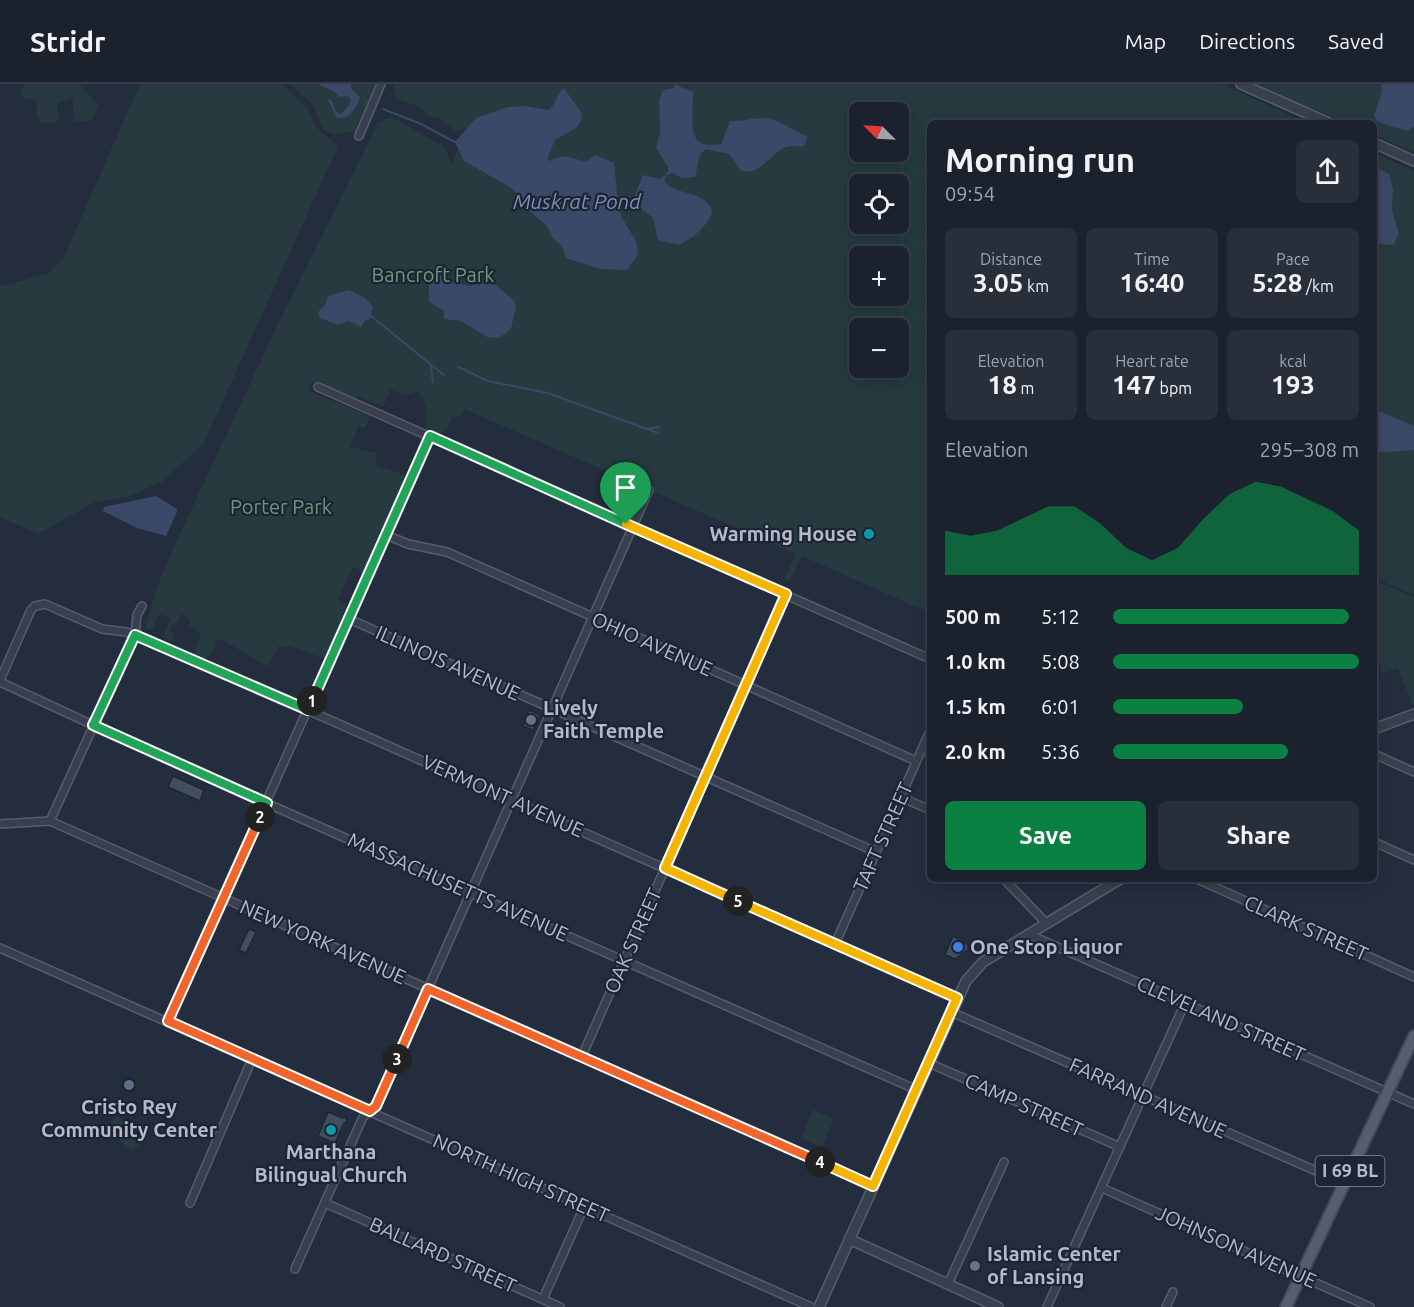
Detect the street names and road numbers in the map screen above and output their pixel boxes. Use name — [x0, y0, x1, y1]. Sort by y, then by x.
street label: OHIO AVENUE — [588, 607, 716, 680]
street label: ILLINOIS AVENUE — [372, 620, 524, 705]
street label: VERMONT AVENUE — [419, 750, 588, 842]
street label: TAFT STREET — [848, 779, 917, 895]
street label: MASSACHUSETTS AVENUE — [344, 827, 572, 946]
street label: OAK STREET — [599, 885, 666, 997]
street label: CLARK STREET — [1241, 890, 1372, 965]
street label: NEW YORK AVENUE — [237, 895, 410, 989]
street label: CLEVELAND STREET — [1133, 971, 1309, 1066]
street label: FARRAND AVENUE — [1066, 1053, 1230, 1142]
street label: CAMP STREET — [961, 1068, 1087, 1141]
street label: NORTH HIGH STREET — [430, 1128, 613, 1227]
road number: I 69 BL — [1316, 1156, 1384, 1186]
street label: JOHNSON AVENUE — [1152, 1201, 1320, 1292]
street label: BALLARD STREET — [366, 1212, 520, 1297]

